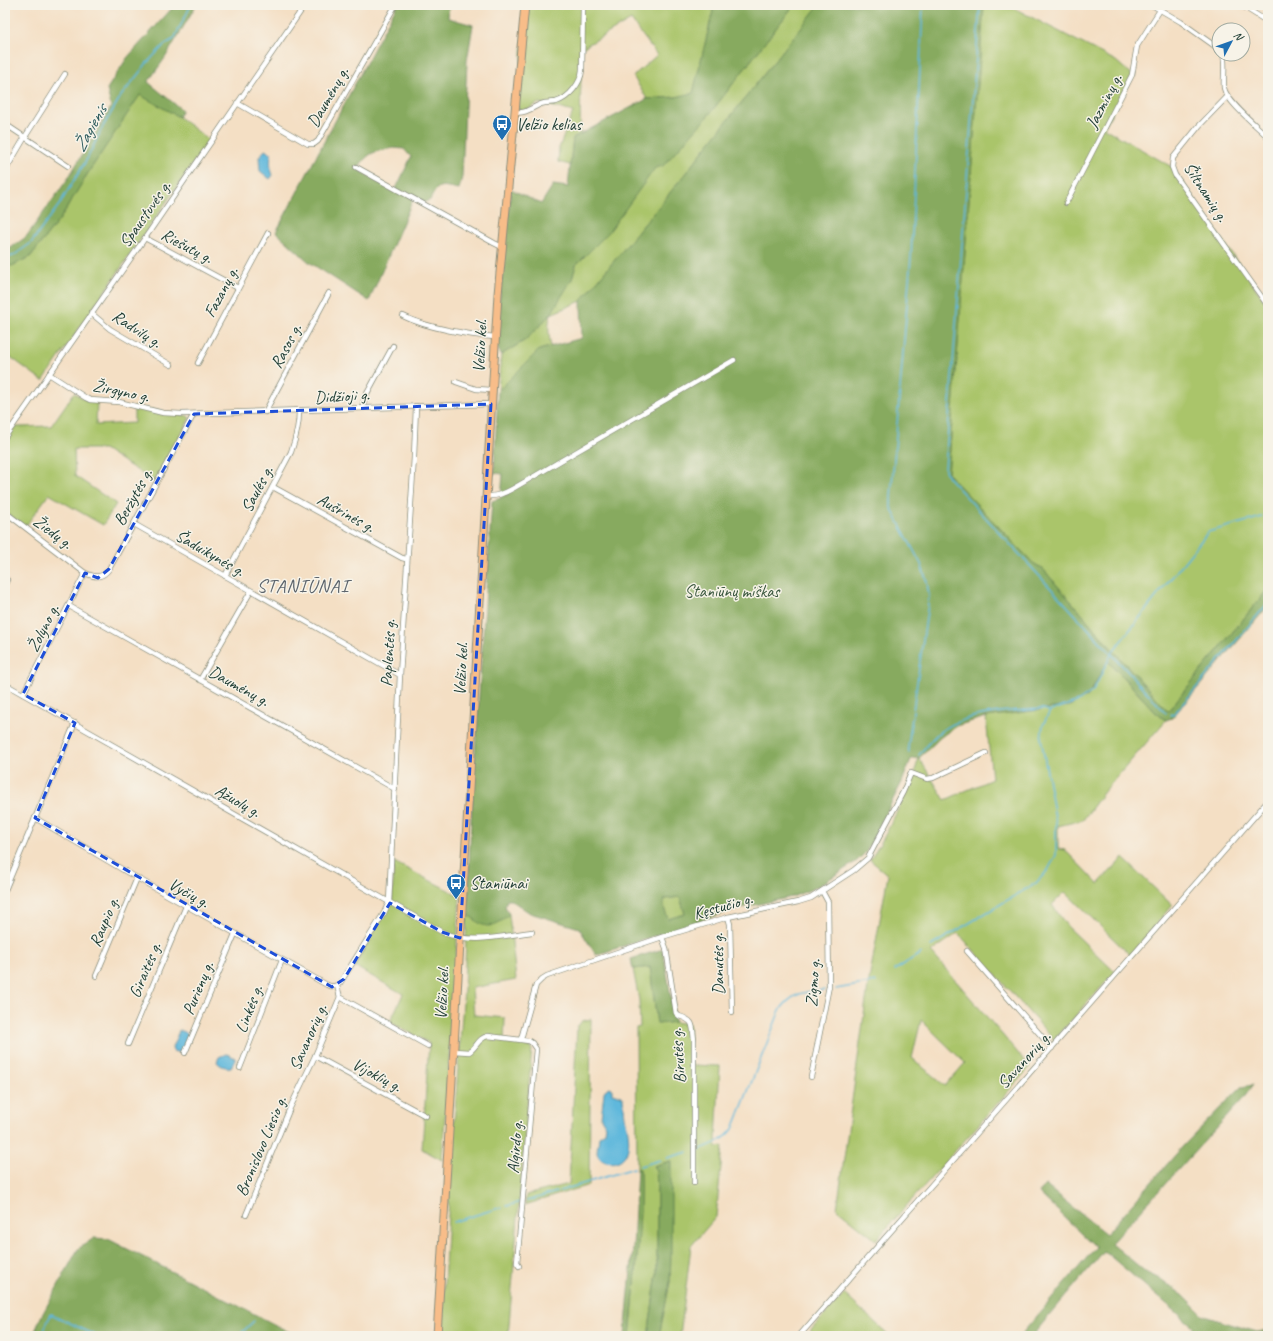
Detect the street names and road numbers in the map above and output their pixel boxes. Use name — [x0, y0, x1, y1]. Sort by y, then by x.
street label: Daumėnų g. — [302, 63, 354, 131]
street label: Jazminų g. — [1080, 70, 1127, 133]
street label: Šiltnamių g. — [1179, 158, 1233, 226]
street label: Spaustuvės g. — [114, 176, 176, 251]
street label: Riešutų g. — [158, 224, 217, 269]
street label: Fazanų g. — [199, 263, 243, 321]
street label: Radvilų g. — [108, 305, 166, 353]
street label: Velžio kel. — [468, 318, 492, 373]
street label: Rasos g. — [266, 320, 307, 372]
street label: Žirgyno g. — [91, 375, 152, 407]
street label: Didžioji g. — [314, 384, 370, 408]
street label: Saulės g. — [236, 462, 278, 516]
street label: Beržytės g. — [109, 464, 158, 529]
street label: Aušrinės g. — [314, 489, 379, 538]
street label: Žiedų g. — [29, 510, 77, 554]
street label: Šaduikynės g. — [172, 525, 249, 581]
street label: Žolyno g. — [22, 600, 64, 655]
street label: Paplentės g. — [376, 618, 400, 687]
street label: Velžio kel. — [449, 641, 473, 696]
street label: Daumėnų g. — [205, 661, 274, 711]
street label: Ąžuolų g. — [212, 780, 265, 823]
street label: Vyčių g. — [165, 873, 214, 913]
street label: Kęstučio g. — [691, 888, 756, 924]
street label: Raupio g. — [84, 893, 124, 950]
street label: Danutės g. — [707, 932, 729, 995]
street label: Giraitės g. — [124, 939, 166, 1001]
street label: Purienų g. — [177, 958, 219, 1018]
street label: Zigmo g. — [801, 958, 825, 1008]
street label: Velžio kel. — [430, 965, 454, 1020]
street label: Linkės g. — [230, 982, 268, 1036]
street label: Savanorių g. — [284, 1000, 332, 1073]
street label: Savanorių g. — [993, 1026, 1056, 1093]
street label: Birutės g. — [666, 1027, 690, 1084]
street label: Vijoklių g. — [349, 1053, 406, 1097]
street label: Bronislovo Liesio g. — [230, 1092, 292, 1199]
street label: Algirdo g. — [502, 1119, 528, 1174]

